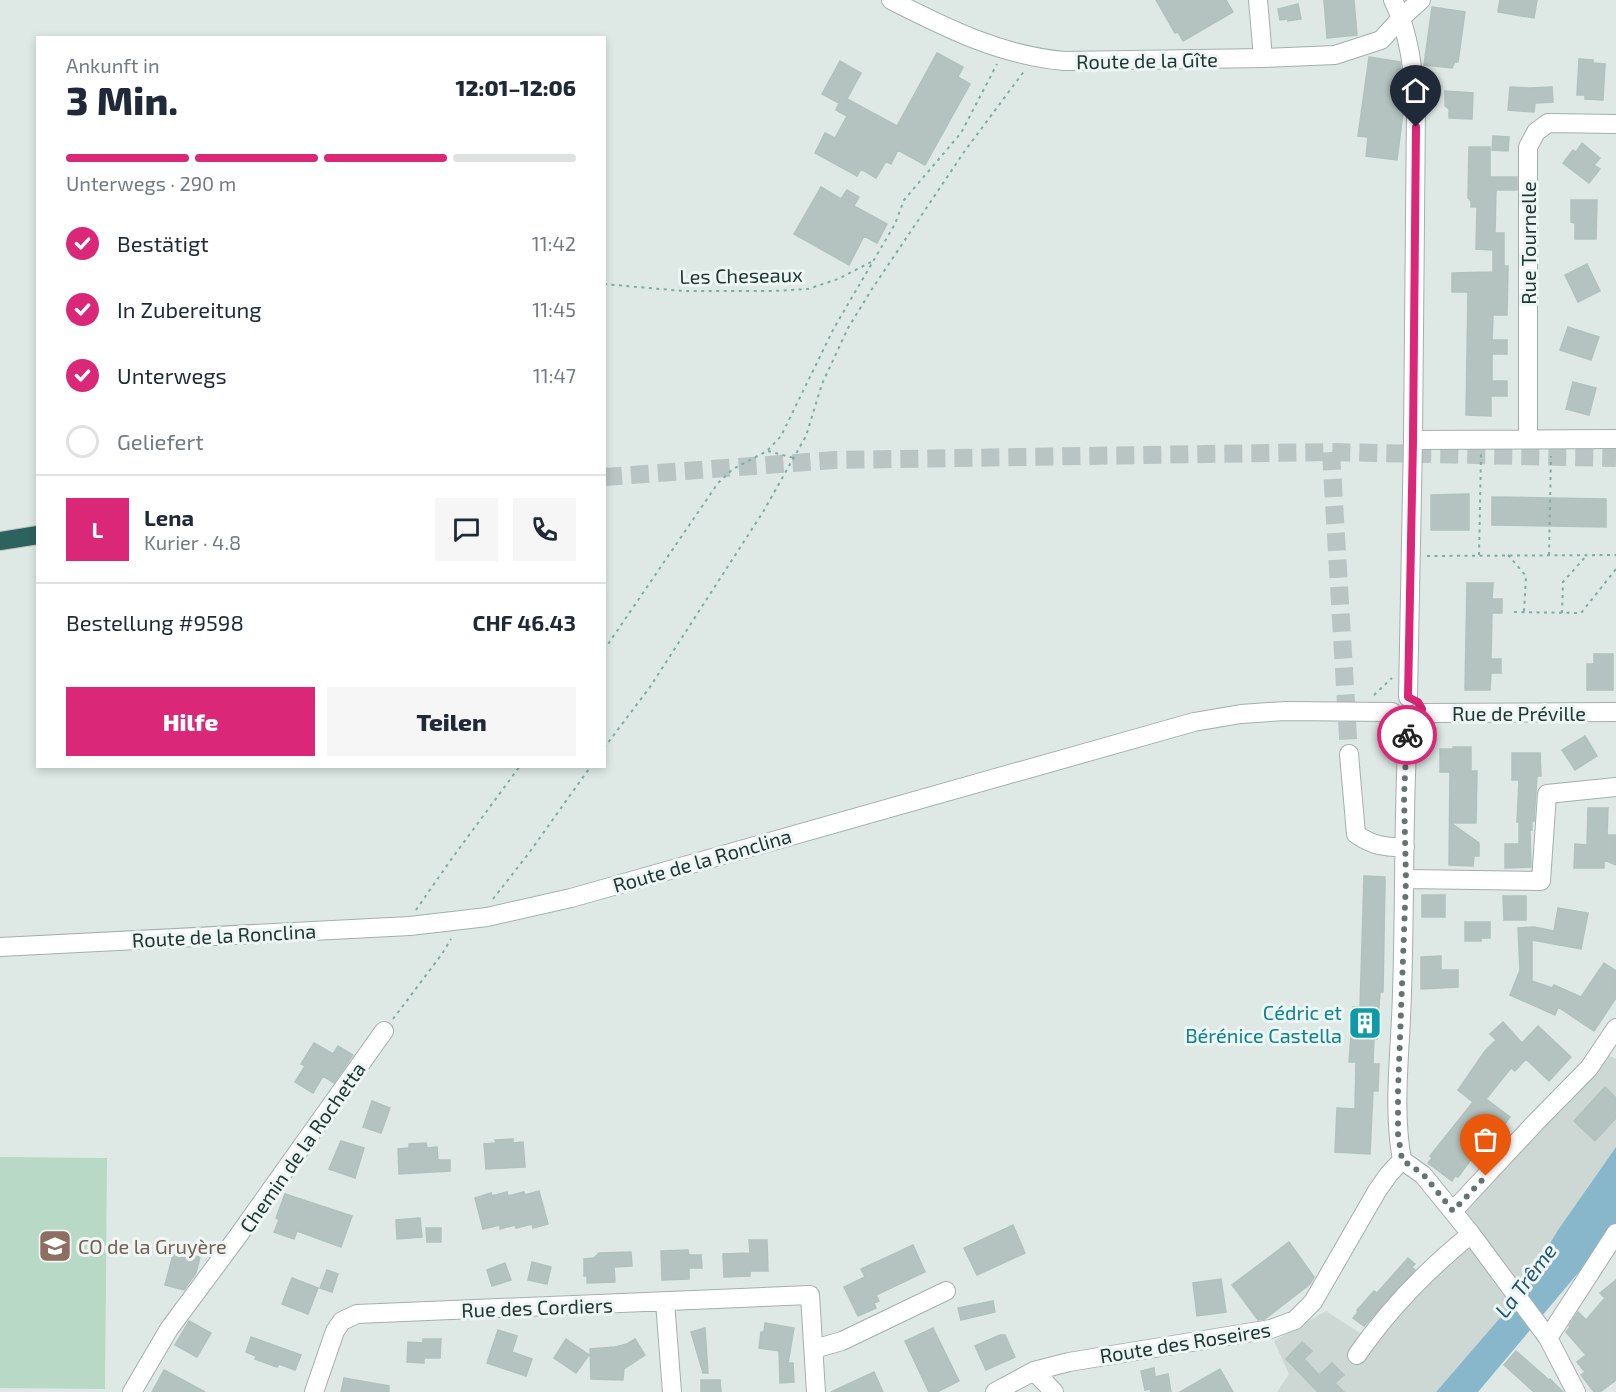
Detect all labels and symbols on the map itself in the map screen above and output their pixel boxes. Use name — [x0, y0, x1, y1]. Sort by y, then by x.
street label: Route de la Gîte — [1076, 47, 1218, 73]
pin — [1390, 65, 1441, 127]
street label: Rue Tournelle — [1516, 181, 1540, 305]
street label: Les Cheseaux — [679, 262, 803, 288]
street label: Rue de Préville — [1452, 701, 1586, 725]
courier — [1377, 705, 1437, 765]
street label: Route de la Ronclina — [610, 823, 794, 897]
street label: Route de la Ronclina — [131, 918, 317, 952]
place label: Cédric et Bérénice Castella — [1185, 1000, 1342, 1047]
building icon: Cédric et Bérénice Castella — [1347, 1005, 1383, 1041]
street label: Chemin de la Rochetta — [234, 1057, 370, 1237]
pin — [1460, 1114, 1511, 1176]
school or university icon: CO de la Gruyère — [37, 1228, 73, 1264]
place label: CO de la Gruyère — [78, 1234, 227, 1258]
water label: La Trême — [1489, 1238, 1561, 1322]
street label: Rue des Cordiers — [461, 1292, 613, 1322]
street label: Route des Roseires — [1098, 1317, 1272, 1367]

